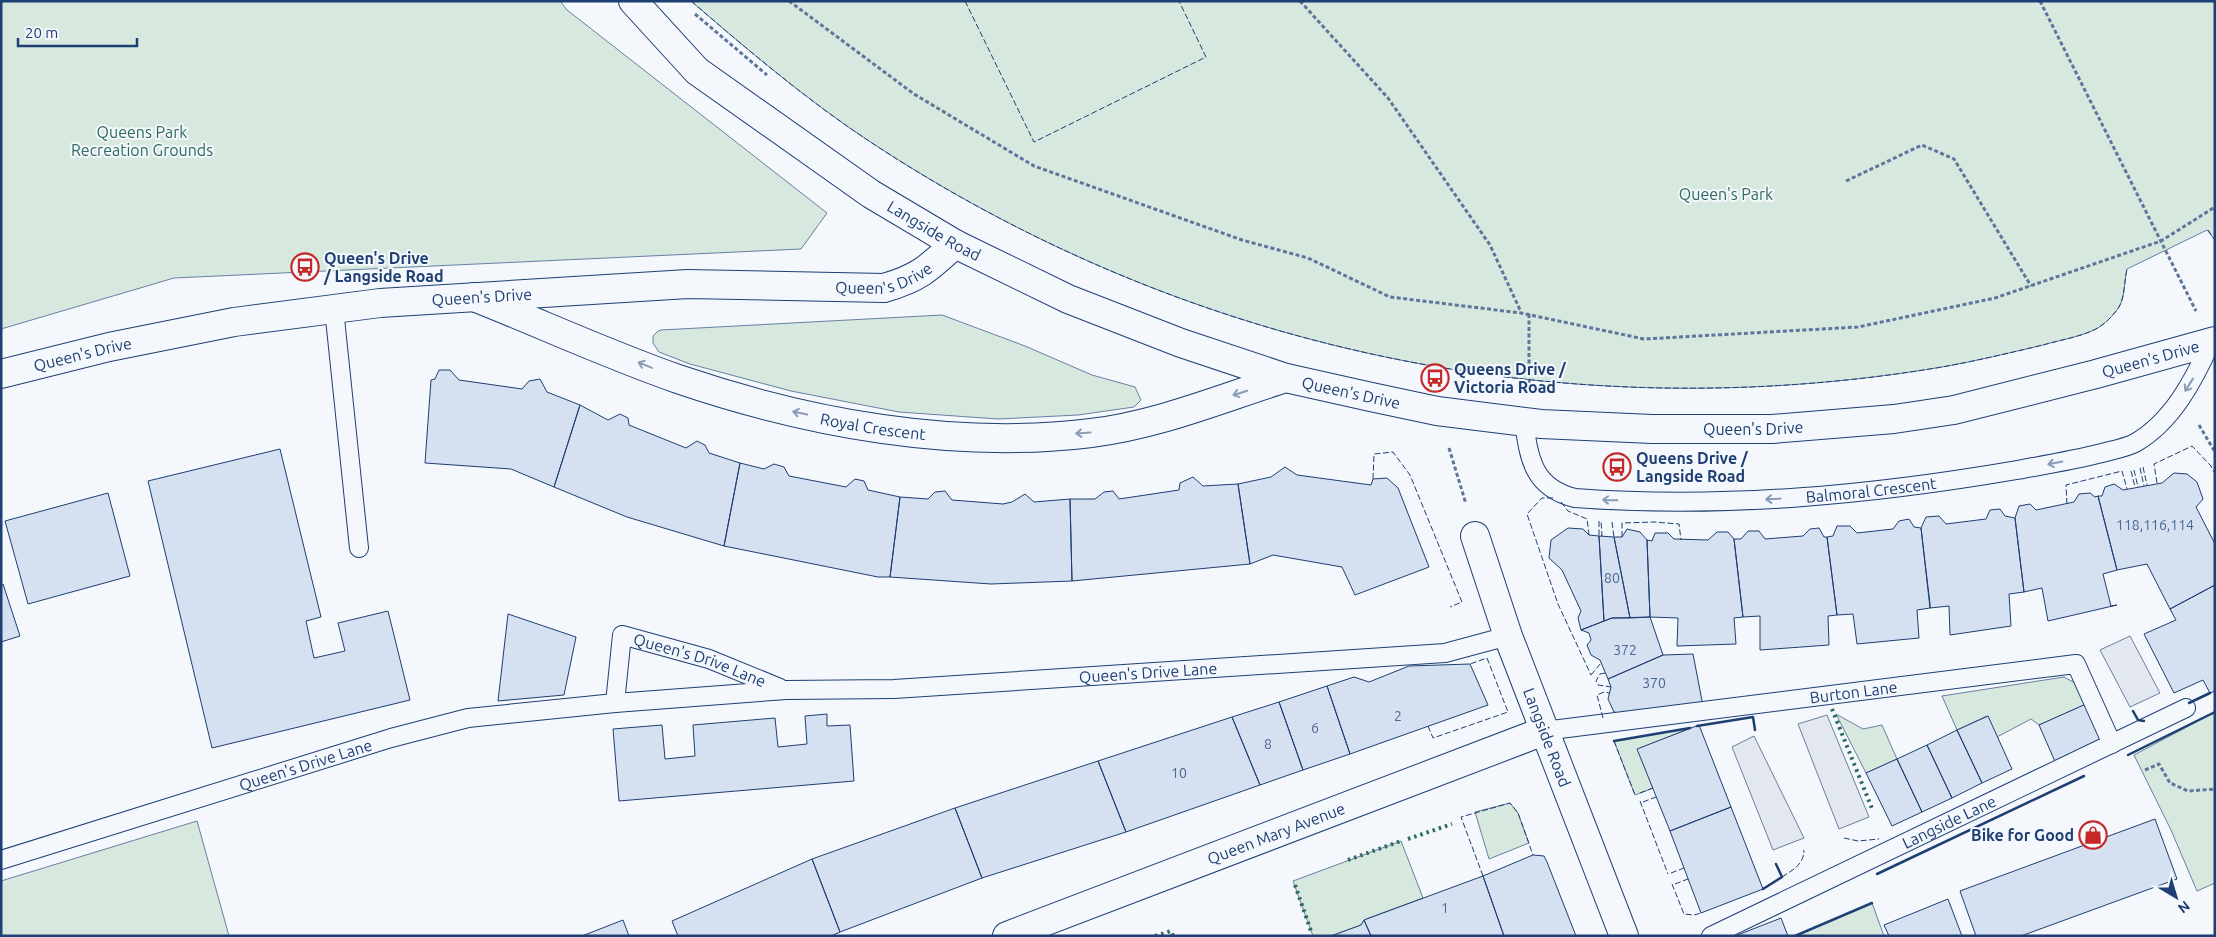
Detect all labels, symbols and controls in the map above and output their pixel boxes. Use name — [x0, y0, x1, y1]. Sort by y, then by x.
scale bar — [18, 15, 136, 47]
text: 20 m — [25, 24, 58, 41]
park label: Queens Park Recreation Grounds — [71, 123, 213, 159]
park label: Queen's Park — [1679, 185, 1773, 203]
street label: Langside Road — [884, 197, 984, 264]
place label: Queen's Drive / Langside Road — [323, 249, 444, 285]
bus stop icon: Queen's Drive / Langside Road — [290, 252, 320, 282]
street label: Queen's Drive — [835, 259, 936, 297]
street label: Queen's Drive — [431, 285, 532, 309]
street label: Queen's Drive — [32, 334, 133, 375]
street label: Queen's Drive — [2100, 337, 2201, 381]
one-way arrow — [638, 360, 653, 370]
place label: Queens Drive / Victoria Road — [1454, 360, 1567, 396]
bus stop icon: Queens Drive / Victoria Road — [1420, 363, 1450, 393]
street label: Queen's Drive — [1300, 373, 1402, 412]
one-way arrow — [2183, 378, 2193, 392]
one-way arrow — [1232, 389, 1248, 398]
one-way arrow — [792, 407, 808, 417]
street label: Royal Crescent — [819, 409, 927, 443]
street label: Queen's Drive — [1703, 417, 1804, 438]
one-way arrow — [1075, 429, 1091, 438]
place label: Queens Drive / Langside Road — [1636, 449, 1749, 485]
bus stop icon: Queens Drive / Langside Road — [1602, 452, 1632, 482]
one-way arrow — [2047, 459, 2063, 468]
street label: Balmoral Crescent — [1805, 474, 1938, 506]
one-way arrow — [1602, 495, 1618, 505]
one-way arrow — [1765, 495, 1781, 504]
house number: 118,116,114 — [2116, 517, 2194, 533]
house number: 80 — [1604, 570, 1620, 586]
street label: Queen's Drive Lane — [632, 630, 769, 690]
house number: 372 — [1613, 642, 1637, 658]
street label: Queen's Drive Lane — [1078, 659, 1218, 686]
house number: 370 — [1642, 675, 1666, 691]
street label: Burton Lane — [1809, 678, 1898, 706]
street label: Langside Road — [1520, 685, 1574, 789]
house number: 2 — [1394, 708, 1402, 724]
house number: 6 — [1311, 720, 1319, 736]
street label: Queen's Drive Lane — [237, 735, 374, 794]
house number: 8 — [1264, 736, 1272, 752]
house number: 10 — [1171, 765, 1187, 781]
street label: Langside Lane — [1899, 792, 1999, 852]
street label: Queen Mary Avenue — [1205, 799, 1347, 868]
shop icon: Bike for Good — [2078, 820, 2108, 850]
place label: Bike for Good — [1971, 826, 2074, 844]
north arrow — [2151, 872, 2201, 922]
text: N — [2175, 898, 2193, 917]
house number: 1 — [1441, 900, 1449, 916]

